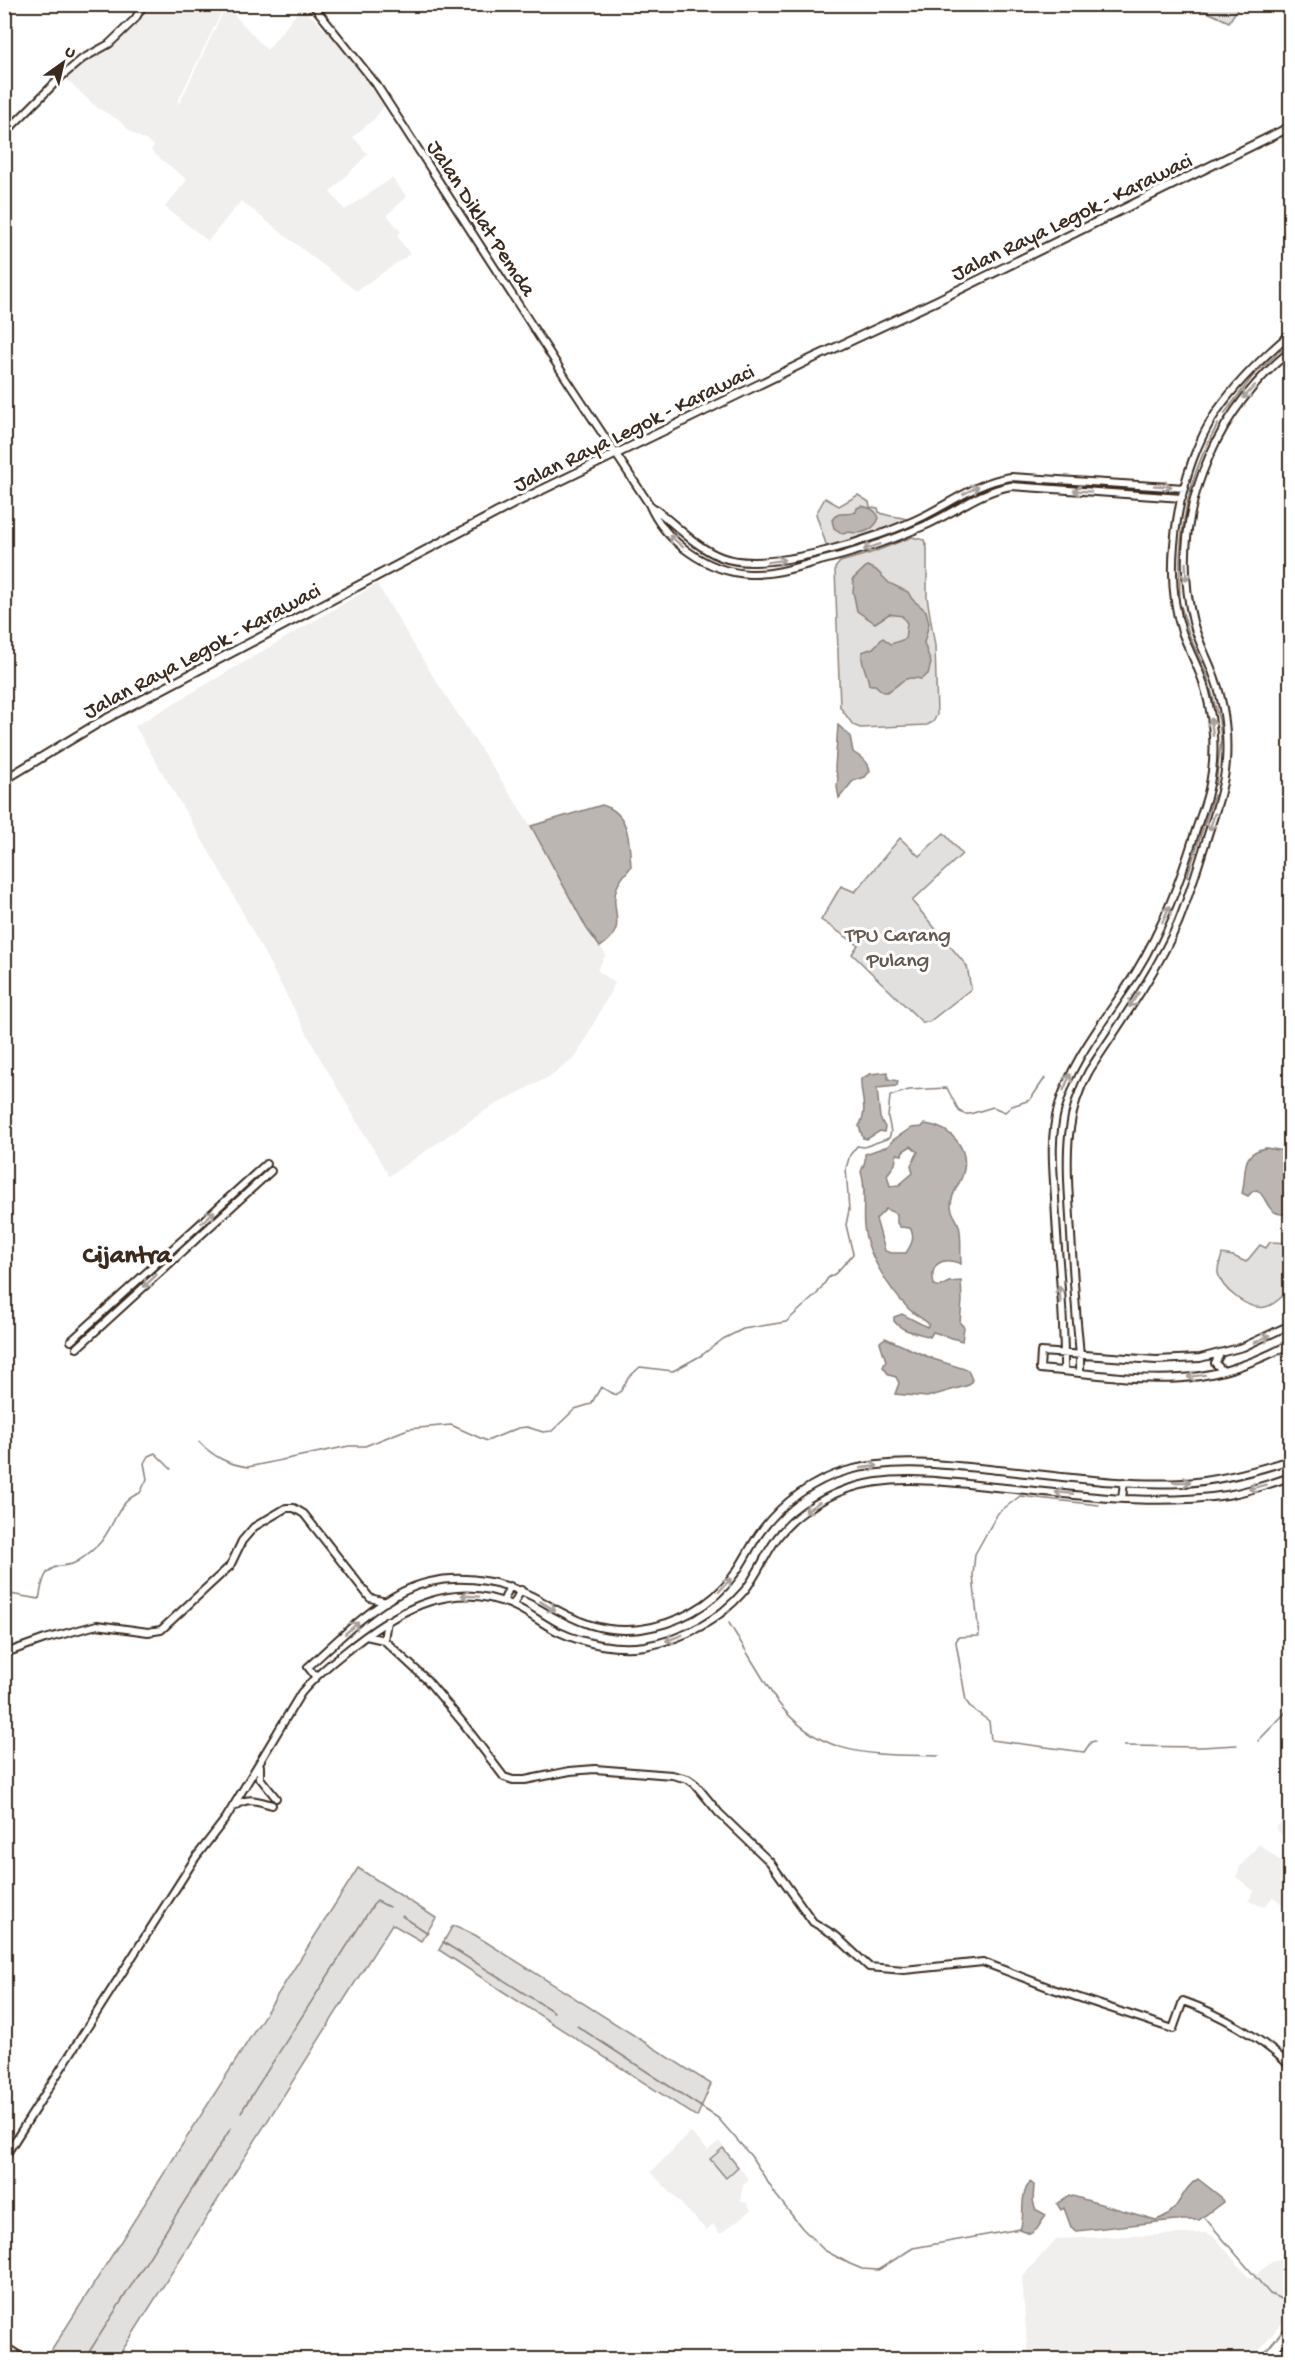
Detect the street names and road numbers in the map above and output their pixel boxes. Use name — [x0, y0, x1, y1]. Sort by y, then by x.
street label: Jalan Diklat Pemda — [419, 136, 540, 303]
street label: Jalan Raya Legok - Karawaci — [948, 149, 1198, 288]
street label: Jalan Raya Legok - Karawaci — [510, 360, 760, 499]
street label: Jalan Raya Legok - Karawaci — [80, 579, 326, 726]

